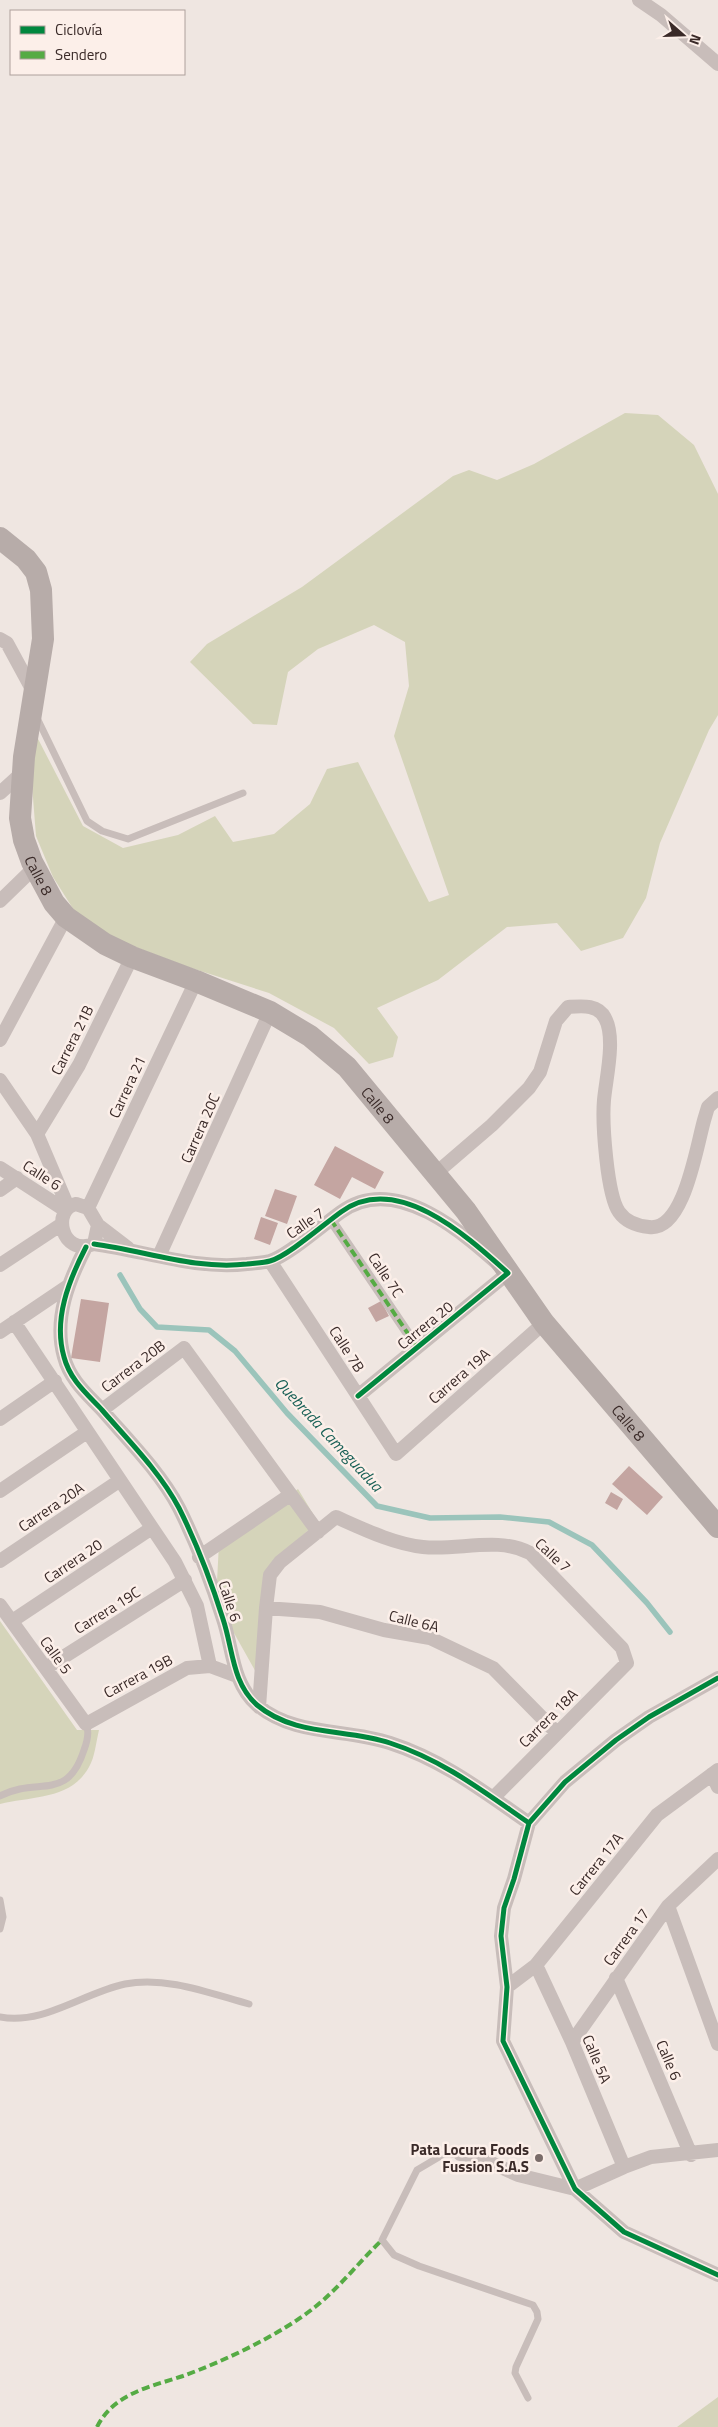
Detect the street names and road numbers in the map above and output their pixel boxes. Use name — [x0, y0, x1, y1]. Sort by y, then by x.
street label: Calle 8 — [19, 852, 59, 899]
street label: Carrera 21B — [45, 1001, 99, 1079]
street label: Carrera 21 — [103, 1052, 151, 1122]
street label: Calle 8 — [356, 1081, 401, 1128]
street label: Carrera 20C — [174, 1089, 226, 1167]
street label: Calle 6 — [18, 1154, 66, 1196]
street label: Calle 7 — [281, 1202, 329, 1244]
street label: Calle 7C — [362, 1248, 410, 1302]
street label: Carrera 20 — [392, 1295, 458, 1355]
street label: Calle 7B — [323, 1321, 371, 1377]
street label: Carrera 20B — [96, 1334, 170, 1398]
street label: Carrera 19A — [423, 1343, 495, 1409]
street label: Calle 8 — [607, 1399, 651, 1446]
street label: Carrera 20A — [13, 1476, 89, 1538]
street label: Calle 7 — [530, 1532, 576, 1578]
street label: Carrera 20 — [39, 1533, 107, 1589]
street label: Calle 6 — [213, 1578, 247, 1624]
street label: Carrera 19C — [69, 1581, 145, 1639]
street label: Calle 6A — [387, 1604, 441, 1638]
street label: Calle 5 — [34, 1631, 78, 1679]
street label: Carrera 19B — [99, 1648, 177, 1704]
street label: Carrera 18A — [513, 1683, 583, 1753]
street label: Carrera 17A — [563, 1827, 629, 1900]
street label: Carrera 17 — [597, 1903, 655, 1971]
street label: Calle 5A — [576, 2031, 618, 2087]
street label: Calle 6 — [650, 2036, 688, 2084]

